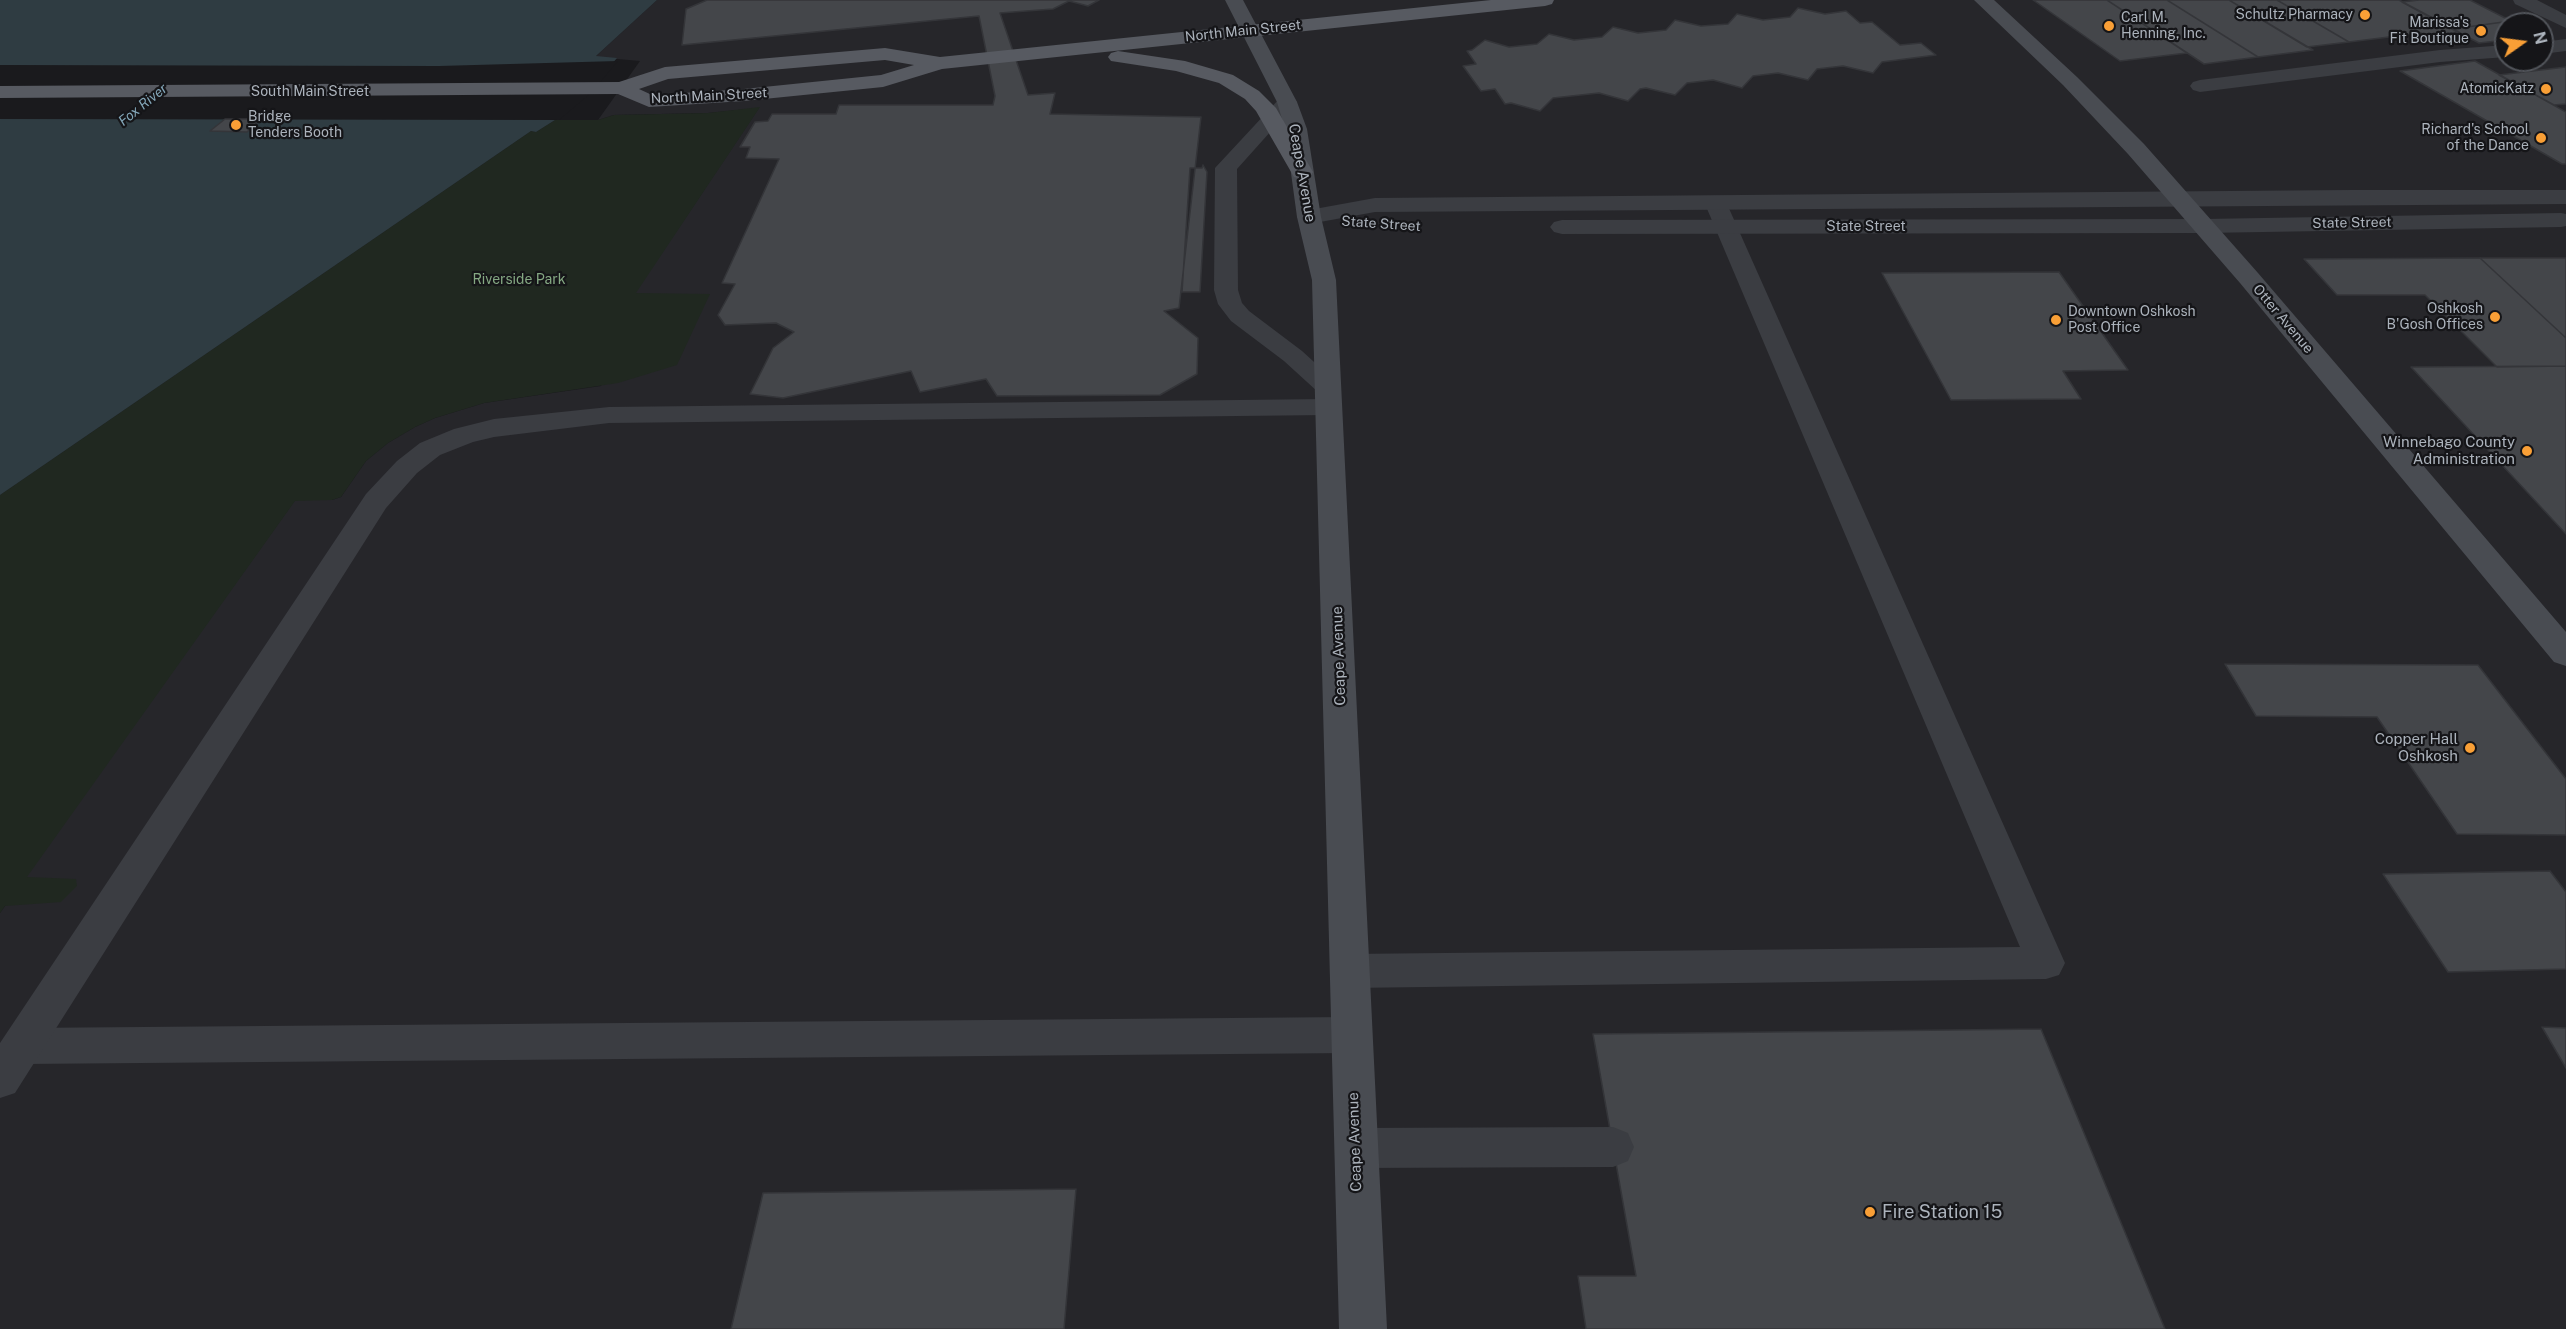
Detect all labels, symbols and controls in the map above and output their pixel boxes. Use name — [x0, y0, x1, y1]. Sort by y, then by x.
place label: Schultz Pharmacy — [2236, 7, 2353, 23]
marker: Schultz Pharmacy — [2358, 8, 2372, 22]
place label: Carl M. Henning, Inc. — [2121, 10, 2206, 42]
north arrow — [2494, 12, 2554, 72]
place label: Marissa's Fit Boutique — [2390, 15, 2469, 48]
street label: North Main Street — [1184, 17, 1302, 45]
marker: Carl M. Henning, Inc. — [2102, 19, 2116, 33]
marker: Marissa's Fit Boutique — [2474, 24, 2488, 38]
text: N — [2529, 30, 2551, 46]
water label: Fox River — [115, 80, 171, 130]
place label: AtomicKatz — [2460, 81, 2534, 97]
marker: AtomicKatz — [2539, 82, 2553, 96]
street label: South Main Street — [251, 84, 369, 100]
street label: North Main Street — [650, 85, 768, 107]
place label: Bridge Tenders Booth — [248, 109, 342, 142]
marker: Bridge Tenders Booth — [229, 118, 243, 132]
street label: Ceape Avenue — [1284, 122, 1320, 224]
place label: Richard's School of the Dance — [2421, 122, 2529, 154]
marker: Richard's School of the Dance — [2534, 131, 2548, 145]
street label: State Street — [1341, 213, 1421, 235]
street label: State Street — [2312, 214, 2392, 232]
street label: State Street — [1826, 219, 1906, 235]
park label: Riverside Park — [472, 272, 566, 288]
street label: Otter Avenue — [2249, 281, 2317, 357]
place label: Oshkosh B'Gosh Offices — [2387, 301, 2483, 334]
place label: Downtown Oshkosh Post Office — [2068, 304, 2196, 336]
marker: Oshkosh B'Gosh Offices — [2488, 310, 2502, 324]
marker: Downtown Oshkosh Post Office — [2049, 313, 2063, 327]
place label: Winnebago County Administration — [2383, 433, 2515, 468]
marker: Winnebago County Administration — [2520, 444, 2534, 458]
street label: Ceape Avenue — [1328, 606, 1350, 706]
place label: Copper Hall Oshkosh — [2375, 730, 2458, 765]
marker: Copper Hall Oshkosh — [2463, 741, 2477, 755]
street label: Ceape Avenue — [1344, 1092, 1366, 1192]
place label: Fire Station 15 — [1882, 1201, 2002, 1223]
marker: Fire Station 15 — [1863, 1205, 1877, 1219]

